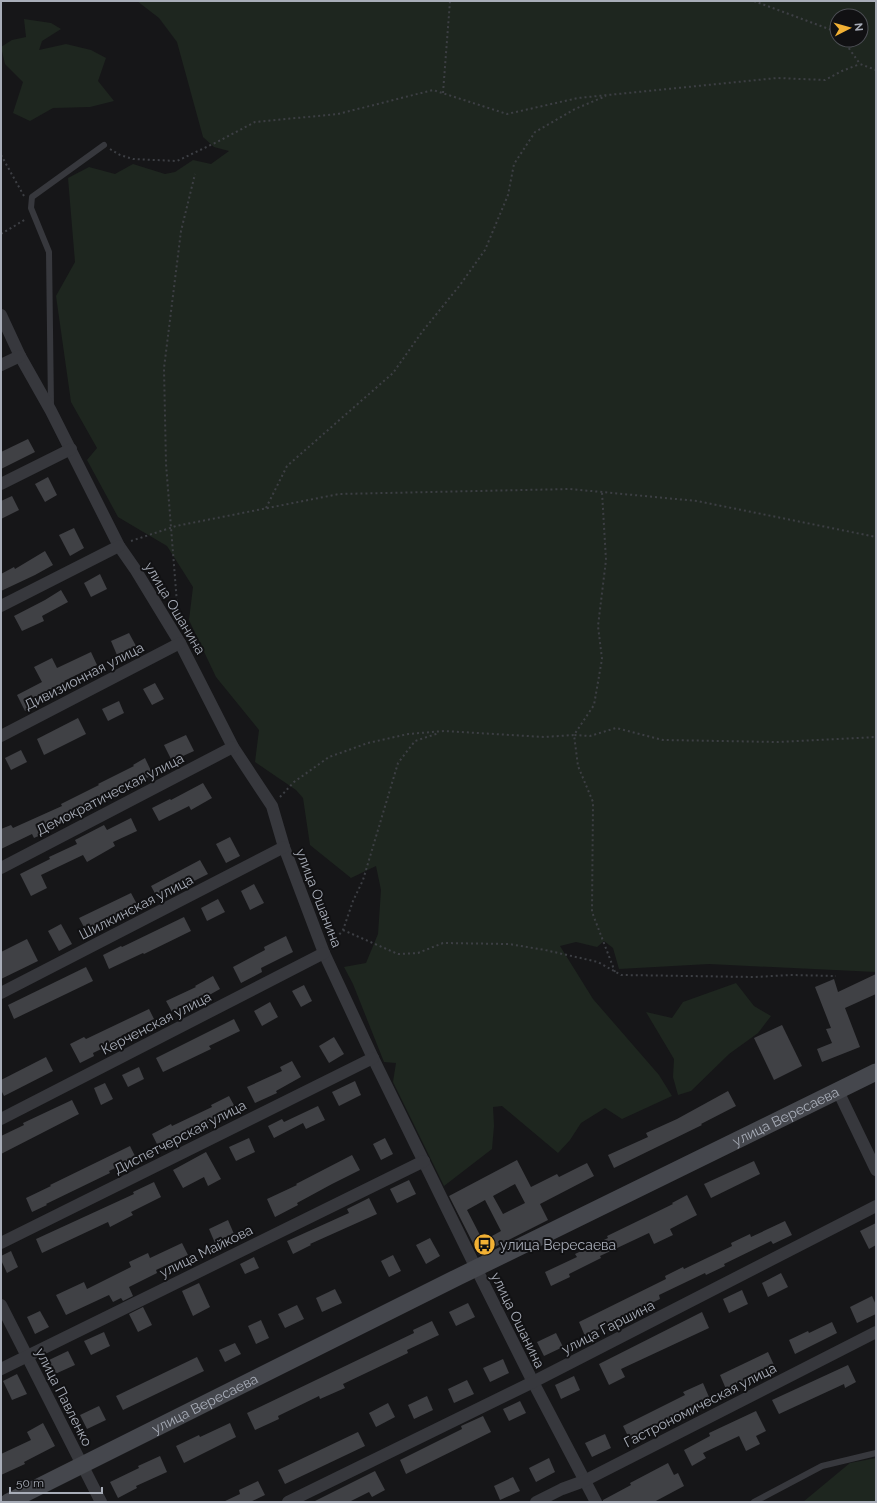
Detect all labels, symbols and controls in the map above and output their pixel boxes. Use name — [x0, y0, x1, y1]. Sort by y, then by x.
north arrow — [829, 8, 869, 48]
text: N — [852, 22, 865, 32]
street label: улица Ошанина — [141, 559, 209, 657]
street label: Дивизионная улица — [22, 639, 146, 713]
street label: Демократическая улица — [34, 750, 186, 838]
street label: улица Ошанина — [293, 846, 345, 950]
street label: Шилкинская улица — [76, 871, 196, 943]
street label: Керченская улица — [98, 988, 214, 1058]
street label: улица Вересаева — [730, 1084, 841, 1149]
street label: Диспетчерская улица — [111, 1097, 249, 1177]
street label: улица Майкова — [157, 1222, 255, 1280]
bus stop icon: улица Вересаева — [472, 1232, 498, 1258]
place label: улица Вересаева — [500, 1237, 616, 1253]
street label: улица Ошанина — [488, 1269, 548, 1371]
street label: улица Гаршина — [559, 1297, 657, 1357]
street label: улица Павленко — [32, 1345, 96, 1449]
street label: Гастрономическая улица — [621, 1360, 779, 1450]
street label: улица Вересаева — [149, 1370, 260, 1437]
scale bar — [10, 1469, 102, 1495]
text: 50 m — [16, 1476, 44, 1490]

